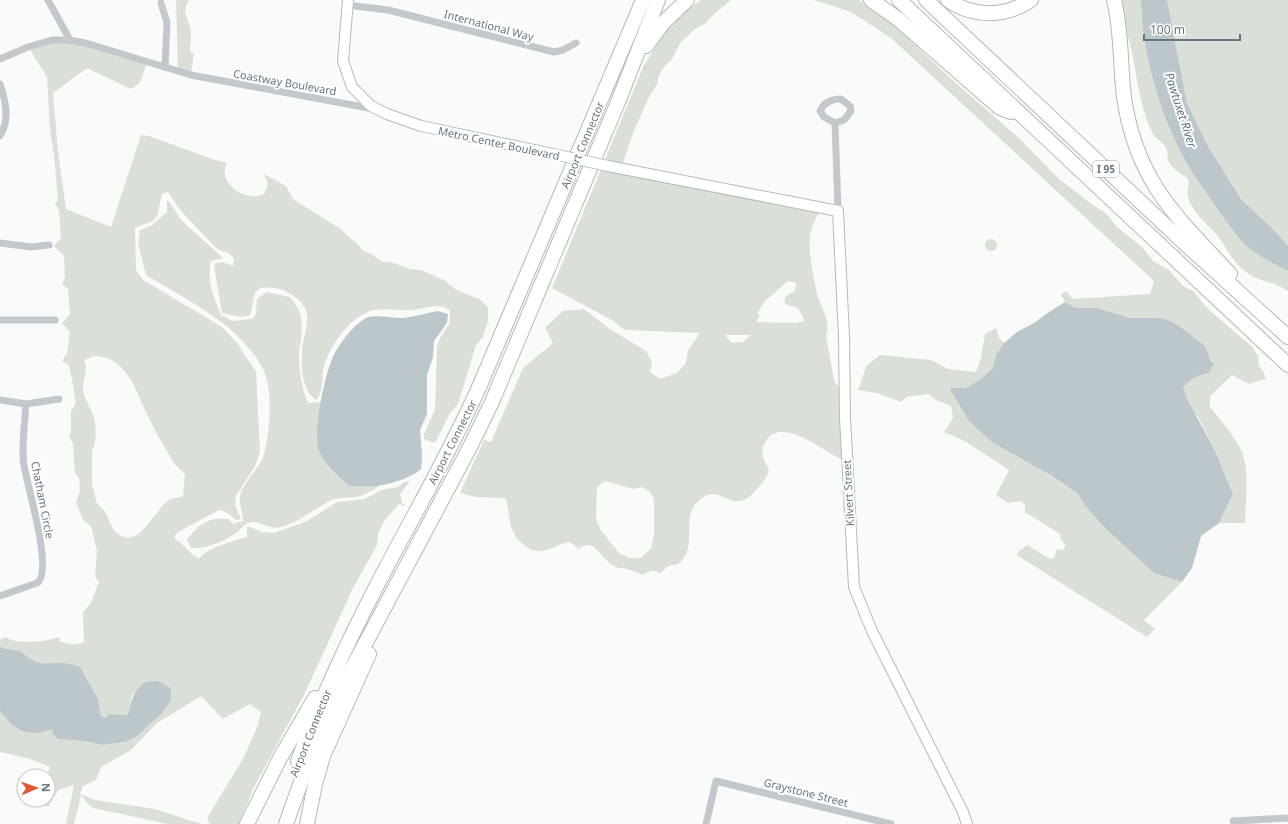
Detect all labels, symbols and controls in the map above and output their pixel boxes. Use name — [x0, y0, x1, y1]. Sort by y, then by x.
street label: International Way — [443, 6, 536, 44]
scale bar — [1144, 16, 1240, 42]
text: 100 m — [1150, 21, 1185, 38]
street label: Coastway Boulevard — [232, 66, 338, 98]
water label: Pawtuxet River — [1161, 70, 1202, 151]
street label: Airport Connector — [557, 99, 607, 191]
street label: Metro Center Boulevard — [437, 123, 561, 163]
road number: I 95 — [1093, 161, 1119, 177]
street label: Airport Connector — [424, 397, 480, 487]
street label: Kilvert Street — [839, 459, 857, 527]
street label: Chatham Circle — [28, 460, 58, 540]
street label: Airport Connector — [286, 687, 335, 779]
north arrow — [16, 768, 56, 808]
street label: Graystone Street — [762, 774, 850, 810]
text: N — [39, 783, 54, 792]

